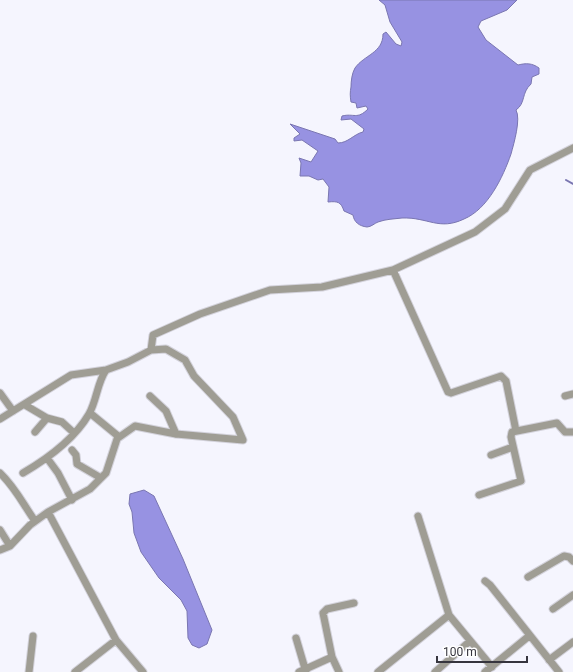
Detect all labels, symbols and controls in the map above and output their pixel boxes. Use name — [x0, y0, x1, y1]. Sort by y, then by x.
scale bar — [437, 638, 527, 664]
text: 100 m — [443, 645, 477, 659]

